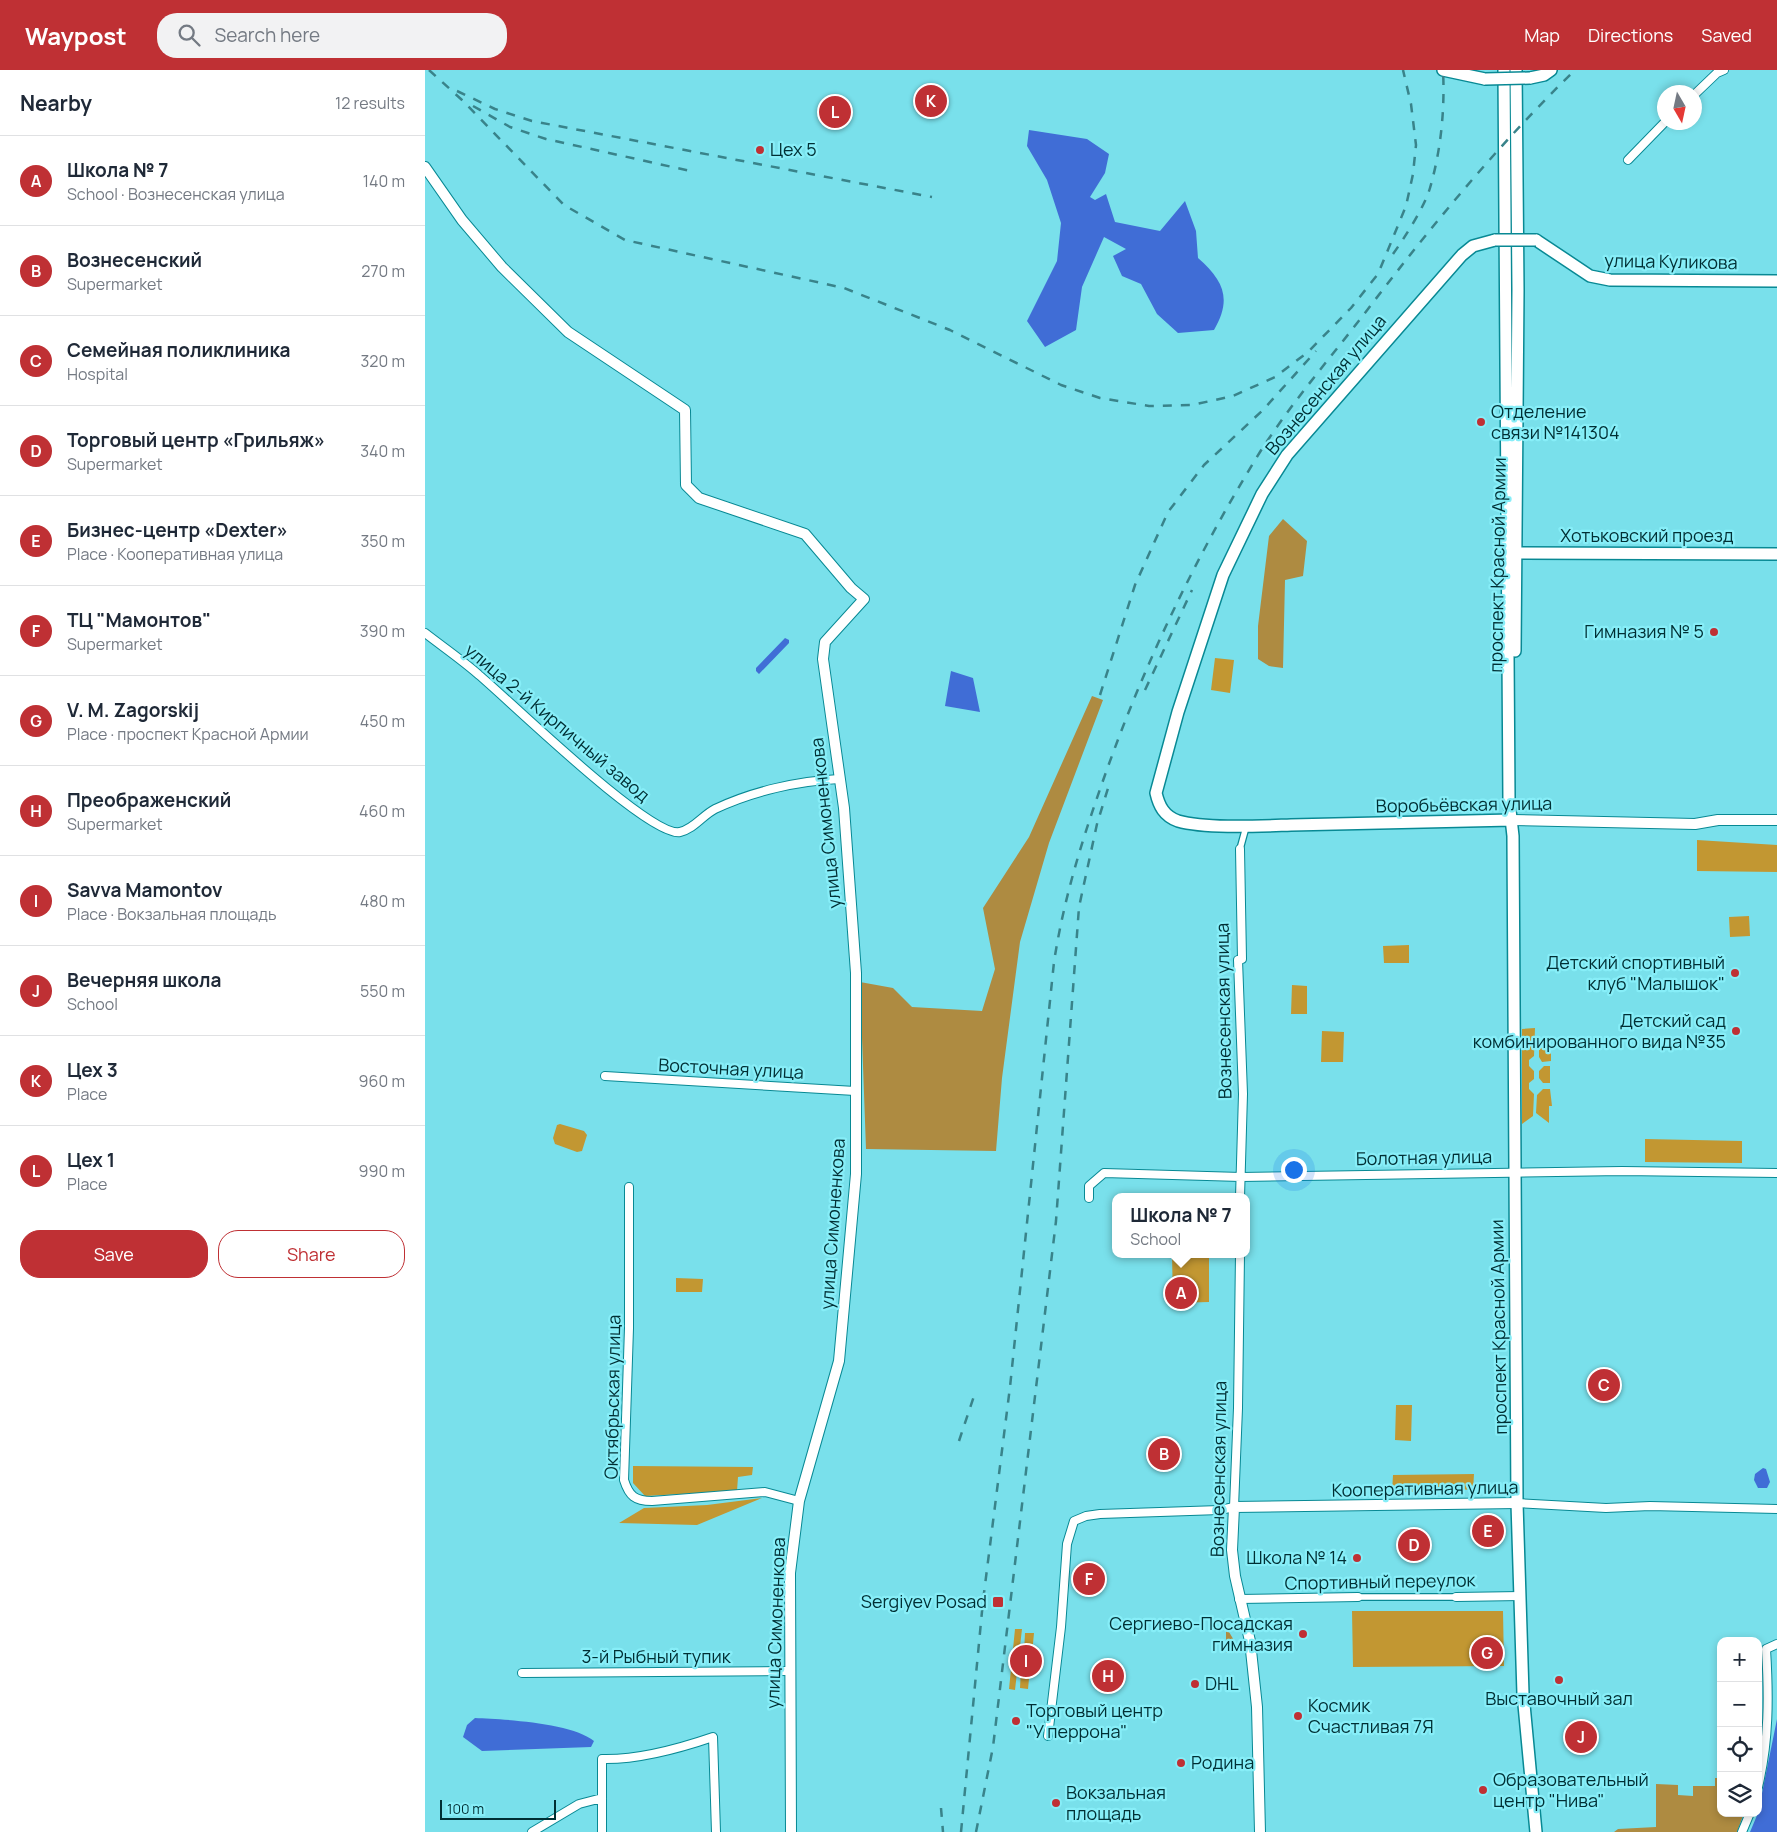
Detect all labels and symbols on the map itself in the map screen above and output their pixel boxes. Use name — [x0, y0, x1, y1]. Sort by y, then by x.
pin: K — [915, 82, 947, 120]
north arrow — [1657, 85, 1702, 130]
pin: L — [819, 93, 851, 131]
place label: Цех 5 — [770, 137, 817, 161]
marker: Цех 5 — [754, 144, 766, 156]
street label: улица Куликова — [1604, 248, 1738, 274]
street label: Вознесенская улица — [1259, 309, 1391, 460]
place label: Отделение связи №141304 — [1491, 399, 1620, 444]
marker: Отделение связи №141304 — [1475, 416, 1487, 428]
street label: проспект Красной Армии — [1483, 457, 1511, 673]
street label: Хотьковский проезд — [1560, 523, 1734, 547]
place label: Гимназия № 5 — [1584, 619, 1704, 643]
marker: Гимназия № 5 — [1708, 626, 1720, 638]
street label: улица 2-й Кирпичный завод — [460, 638, 655, 807]
street label: улица Симоненкова — [804, 737, 846, 910]
street label: Воробьёвская улица — [1376, 790, 1552, 818]
street label: Вознесенская улица — [1209, 923, 1237, 1099]
place label: Детский спортивный клуб "Малышок" — [1546, 950, 1725, 995]
marker: Детский спортивный клуб "Малышок" — [1729, 967, 1741, 979]
place label: Детский сад комбинированного вида №35 — [1473, 1008, 1726, 1053]
marker: Детский сад комбинированного вида №35 — [1730, 1025, 1742, 1037]
street label: Восточная улица — [658, 1052, 804, 1084]
street label: улица Симоненкова — [814, 1138, 850, 1310]
street label: Болотная улица — [1356, 1144, 1492, 1170]
your location — [1281, 1157, 1307, 1183]
street label: проспект Красной Армии — [1484, 1219, 1512, 1435]
pin: A — [1165, 1274, 1197, 1312]
street label: Октябрьская улица — [599, 1314, 625, 1480]
pin: C — [1588, 1366, 1620, 1404]
street label: Вознесенская улица — [1204, 1381, 1232, 1557]
pin: B — [1148, 1435, 1180, 1473]
street label: Кооперативная улица — [1331, 1474, 1519, 1502]
pin: E — [1472, 1512, 1504, 1550]
pin: D — [1398, 1526, 1430, 1564]
street label: улица Симоненкова — [760, 1537, 790, 1709]
place label: Школа № 14 — [1246, 1545, 1347, 1569]
marker: Школа № 14 — [1351, 1552, 1363, 1564]
pin: F — [1073, 1560, 1105, 1598]
street label: Спортивный переулок — [1284, 1567, 1477, 1595]
place label: Sergiyev Posad — [861, 1589, 987, 1613]
marker: Sergiyev Posad — [991, 1595, 1005, 1609]
place label: Сергиево-Посадская гимназия — [1109, 1611, 1293, 1656]
marker: Сергиево-Посадская гимназия — [1297, 1628, 1309, 1640]
pin: G — [1471, 1634, 1503, 1672]
pin: I — [1010, 1642, 1042, 1680]
street label: 3-й Рыбный тупик — [581, 1644, 732, 1668]
pin: H — [1092, 1657, 1124, 1695]
place label: DHL — [1205, 1671, 1239, 1695]
marker: Выставочный зал — [1553, 1674, 1565, 1686]
marker: DHL — [1189, 1678, 1201, 1690]
place label: Выставочный зал — [1485, 1686, 1633, 1710]
place label: Космик Счастливая 7Я — [1308, 1693, 1434, 1738]
place label: Торговый центр "У перрона" — [1026, 1698, 1163, 1743]
marker: Космик Счастливая 7Я — [1292, 1710, 1304, 1722]
marker: Торговый центр "У перрона" — [1010, 1715, 1022, 1727]
pin: J — [1565, 1718, 1597, 1756]
place label: Родина — [1191, 1750, 1254, 1774]
marker: Родина — [1175, 1757, 1187, 1769]
place label: Образовательный центр "Нива" — [1493, 1767, 1649, 1812]
place label: Вокзальная площадь — [1066, 1780, 1166, 1825]
marker: Образовательный центр "Нива" — [1477, 1784, 1489, 1796]
scale bar — [440, 1797, 556, 1820]
marker: Вокзальная площадь — [1050, 1797, 1062, 1809]

